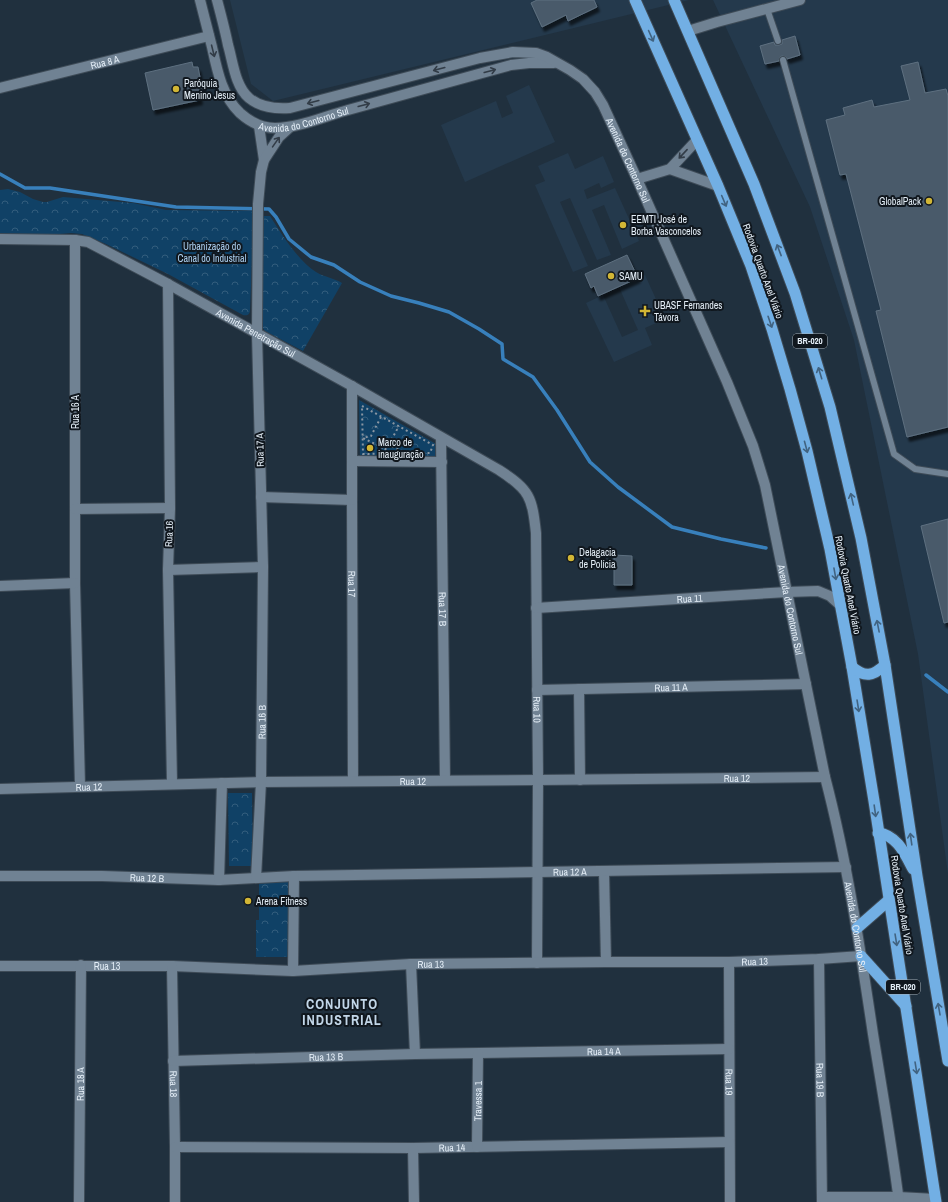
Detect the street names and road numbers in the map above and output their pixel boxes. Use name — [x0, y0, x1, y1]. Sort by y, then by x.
street label: Rua 8 A — [89, 52, 121, 72]
street label: Avenida do Contorno Sul — [256, 104, 350, 135]
street label: Avenida do Contorno Sul — [603, 115, 653, 205]
street label: Rodovia Quarto Anel Viário — [740, 222, 786, 321]
street label: Avenida Penetração Sul — [213, 305, 298, 360]
road number: BR-020 — [793, 334, 827, 348]
street label: Rua 16 A — [69, 395, 82, 429]
street label: Rua 17 A — [253, 432, 267, 467]
street label: Rua 16 — [162, 520, 176, 547]
street label: Rodovia Quarto Anel Viário — [832, 535, 864, 636]
street label: Avenida do Contorno Sul — [775, 562, 806, 656]
street label: Rua 17 — [346, 571, 359, 598]
street label: Rua 11 — [676, 591, 703, 606]
street label: Rua 17 B — [436, 592, 450, 627]
street label: Rua 11 A — [654, 680, 688, 694]
street label: Rua 10 — [531, 696, 544, 723]
street label: Rua 16 B — [255, 704, 268, 739]
street label: Rua 12 — [724, 771, 751, 785]
street label: Rua 12 — [400, 774, 427, 787]
street label: Rua 12 — [76, 780, 103, 793]
street label: Rodovia Quarto Anel Viário — [888, 855, 916, 956]
street label: Rua 12 A — [553, 865, 587, 878]
street label: Rua 12 B — [130, 870, 165, 885]
street label: Avenida do Contorno Sul — [842, 880, 870, 973]
street label: Rua 13 — [741, 954, 769, 968]
street label: Rua 13 — [417, 957, 444, 970]
street label: Rua 13 — [94, 960, 121, 973]
road number: BR-020 — [886, 980, 920, 994]
street label: Rua 14 A — [587, 1044, 621, 1058]
street label: Rua 13 B — [309, 1050, 344, 1064]
street label: Rua 19 B — [814, 1063, 827, 1098]
street label: Rua 18 A — [73, 1067, 87, 1101]
street label: Rua 19 — [723, 1069, 736, 1096]
street label: Rua 18 — [167, 1071, 181, 1098]
street label: Travessa 1 — [471, 1080, 484, 1121]
street label: Rua 14 — [439, 1141, 466, 1154]

